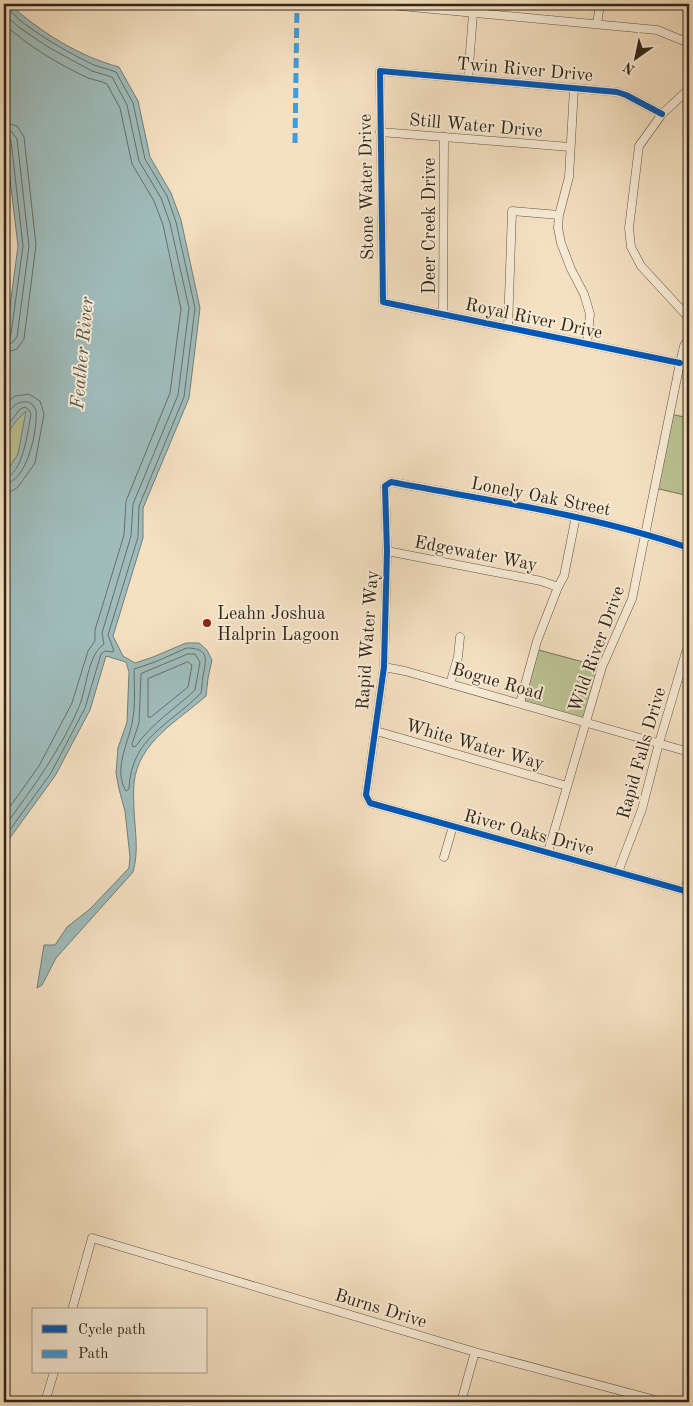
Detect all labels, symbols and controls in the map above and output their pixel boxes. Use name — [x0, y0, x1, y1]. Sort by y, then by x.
north arrow — [610, 32, 660, 82]
street label: Twin River Drive — [456, 55, 594, 85]
text: N — [621, 59, 638, 77]
street label: Still Water Drive — [408, 111, 543, 141]
street label: Stone Water Drive — [357, 114, 377, 260]
street label: Deer Creek Drive — [421, 158, 439, 294]
water label: Feather River — [69, 295, 98, 411]
street label: Royal River Drive — [463, 296, 604, 342]
street label: Lonely Oak Street — [469, 475, 612, 519]
street label: Edgewater Way — [413, 533, 539, 575]
street label: Rapid Water Way — [354, 569, 382, 711]
street label: Wild River Drive — [566, 584, 628, 715]
place label: Leahn Joshua Halprin Lagoon — [217, 605, 340, 644]
marker: Leahn Joshua Halprin Lagoon — [201, 617, 213, 629]
street label: Bogue Road — [450, 660, 545, 704]
street label: Rapid Falls Drive — [615, 685, 669, 821]
street label: White Water Way — [403, 717, 546, 773]
street label: River Oaks Drive — [462, 807, 596, 859]
street label: Burns Drive — [333, 1286, 429, 1331]
legend — [32, 1308, 208, 1374]
text: Cycle path — [78, 1323, 146, 1338]
text: Path — [78, 1347, 108, 1362]

